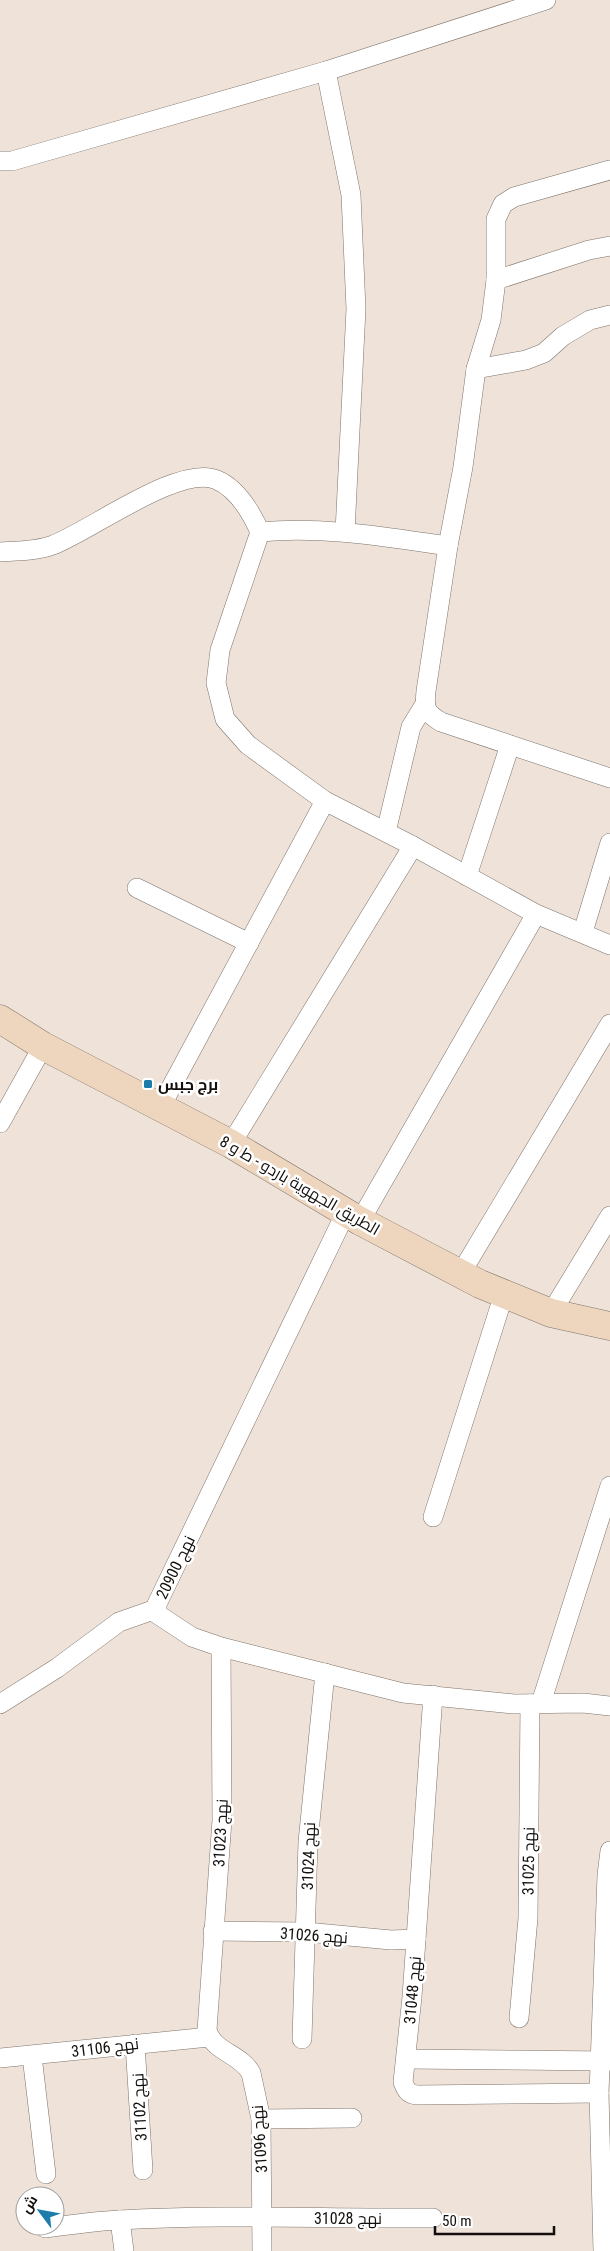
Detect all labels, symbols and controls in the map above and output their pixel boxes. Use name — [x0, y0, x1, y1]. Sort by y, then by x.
place label: برج جبس — [158, 1075, 218, 1095]
marker: برج جبس — [142, 1078, 154, 1090]
street label: الطريق الجهوية باردو - ط و 8 — [216, 1132, 383, 1240]
street label: نهج 20900 — [152, 1532, 201, 1603]
street label: نهج 31023 — [209, 1799, 234, 1868]
street label: نهج 31024 — [298, 1822, 321, 1890]
street label: نهج 31025 — [518, 1827, 541, 1895]
street label: نهج 31026 — [279, 1924, 349, 1949]
street label: نهج 31048 — [400, 1955, 427, 2025]
street label: نهج 31106 — [70, 2034, 140, 2063]
street label: نهج 31102 — [128, 2072, 153, 2141]
street label: نهج 31096 — [248, 2104, 273, 2174]
north arrow — [15, 2186, 65, 2236]
text: ش — [17, 2192, 41, 2216]
scale bar — [435, 2204, 554, 2236]
street label: نهج 31028 — [314, 2209, 382, 2230]
text: 50 m — [442, 2212, 472, 2230]

